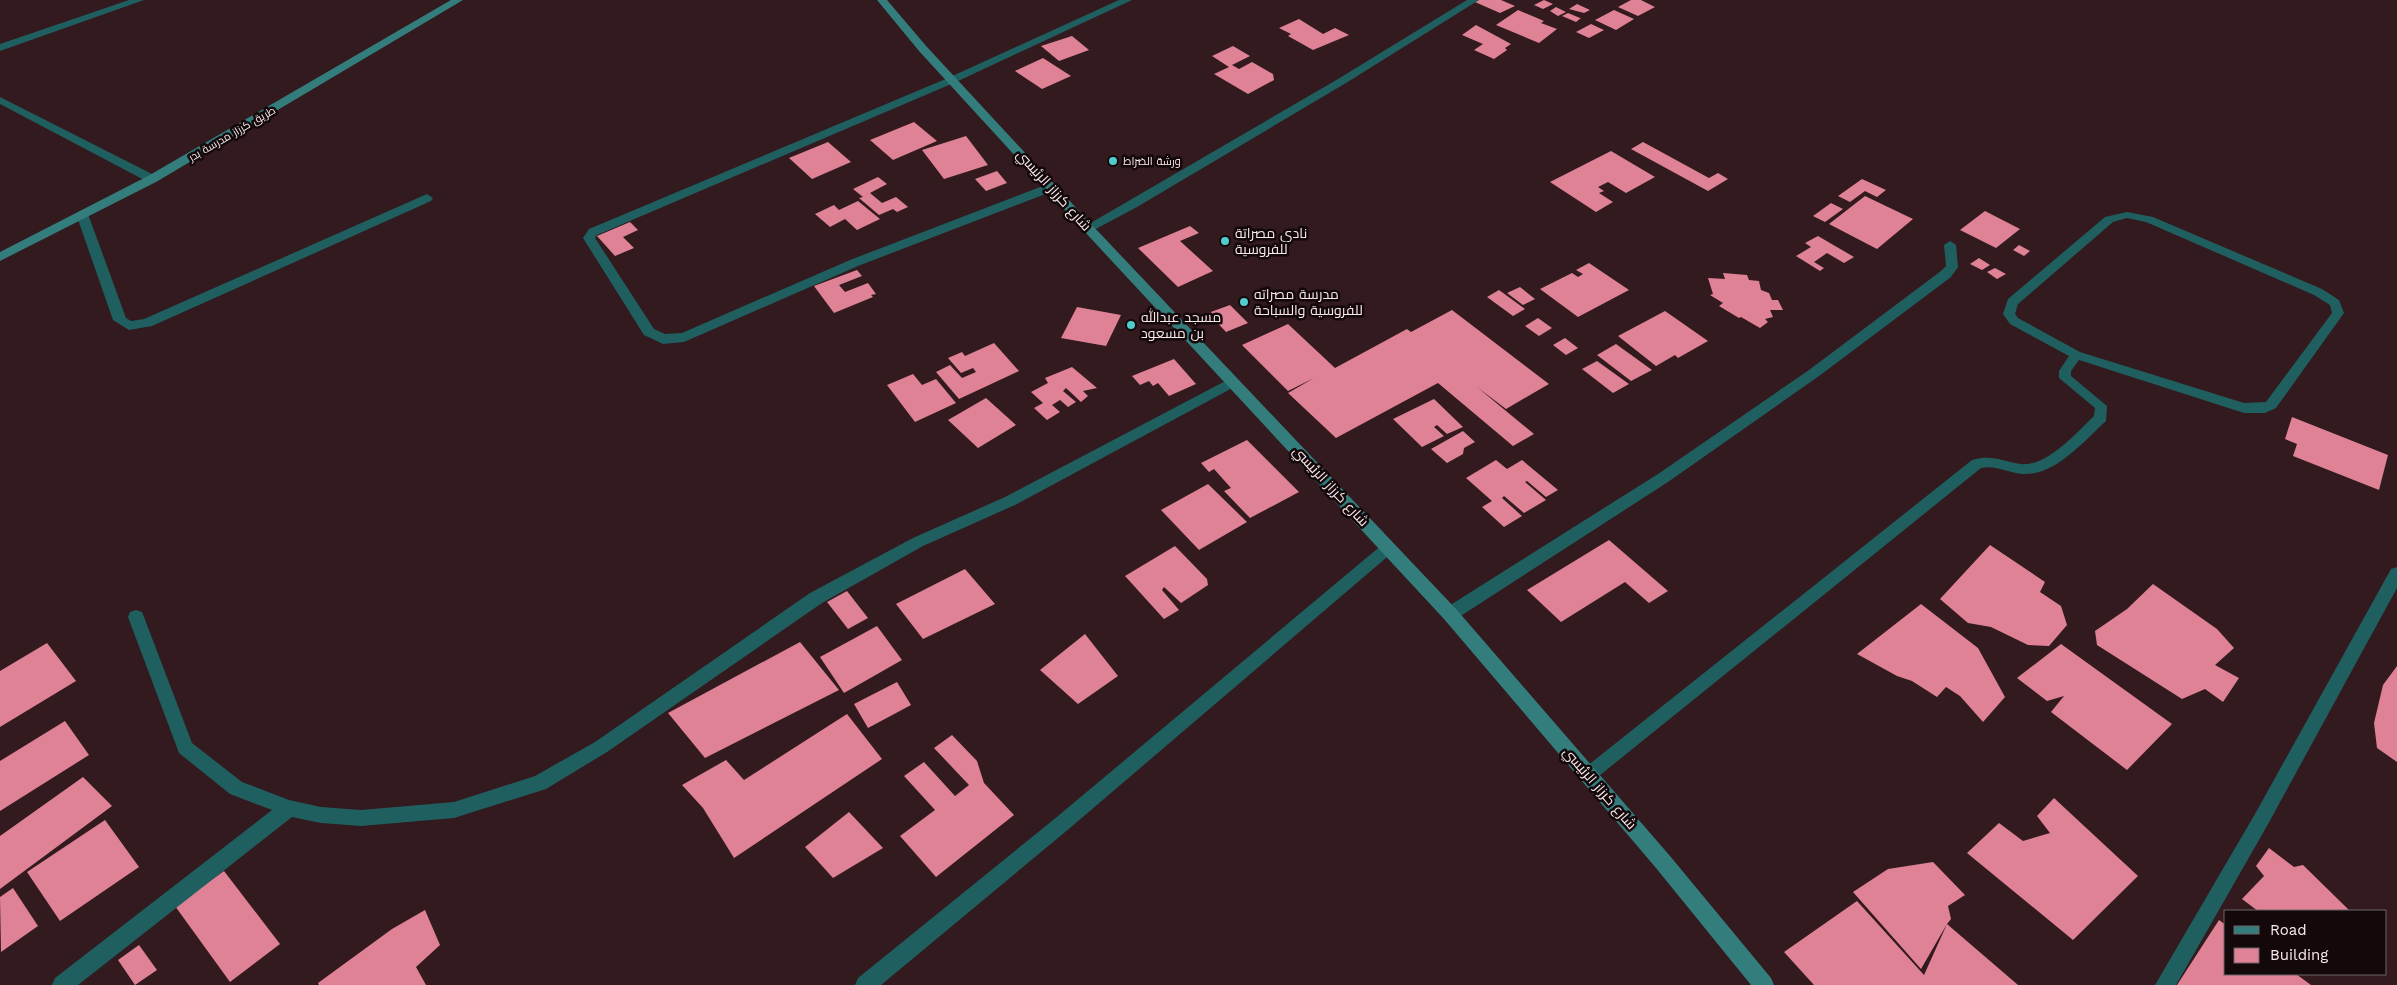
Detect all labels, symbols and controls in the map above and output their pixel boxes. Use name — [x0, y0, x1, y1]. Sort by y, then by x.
street label: طريق كرزاز مدرسة بدر — [185, 104, 278, 165]
street label: شارع كرزاز الرئيسي — [1011, 146, 1095, 236]
marker: ورشة الضراط — [1107, 155, 1119, 167]
place label: ورشة الضراط — [1123, 155, 1181, 168]
place label: نادي مصراتة للفروسية — [1235, 225, 1307, 257]
marker: نادي مصراتة للفروسية — [1219, 235, 1231, 247]
place label: مدرسة مصراته للفروسية والسباحة — [1254, 286, 1363, 318]
marker: مدرسة مصراته للفروسية والسباحة — [1238, 296, 1250, 308]
place label: مسجد عبدالله بن مسعود — [1141, 308, 1221, 341]
marker: مسجد عبدالله بن مسعود — [1125, 319, 1137, 331]
street label: شارع كرزاز الرئيسي — [1288, 443, 1372, 531]
street label: شارع كرزاز الرئيسي — [1558, 744, 1640, 834]
legend — [2224, 910, 2387, 975]
text: Road — [2270, 921, 2307, 939]
text: Building — [2270, 946, 2328, 964]

